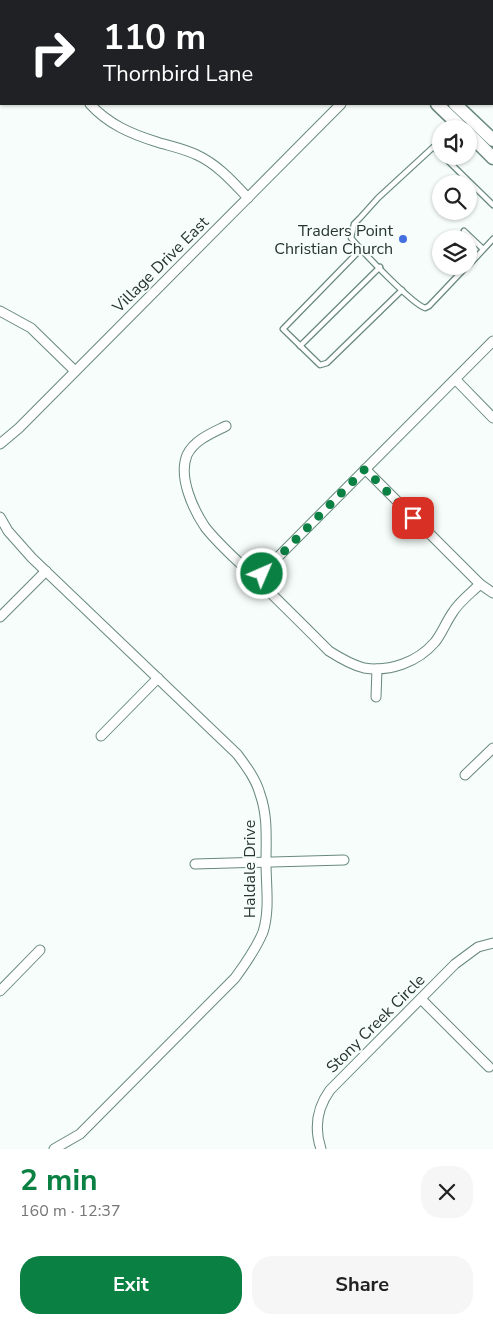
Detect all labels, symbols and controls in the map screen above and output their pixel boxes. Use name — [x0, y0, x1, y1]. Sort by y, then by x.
text: 110 m — [103, 14, 206, 61]
icon: right — [20, 20, 85, 85]
text: Thornbird Lane — [103, 59, 253, 89]
map controls — [432, 120, 477, 275]
button: sound — [432, 120, 477, 165]
button: search — [432, 175, 477, 220]
street label: Village Drive East — [107, 212, 214, 318]
place label: Traders Point Christian Church — [274, 220, 393, 260]
button: layers — [432, 230, 477, 275]
marker: Traders Point Christian Church — [397, 233, 409, 245]
pin — [392, 497, 434, 539]
icon: arrive — [399, 504, 427, 532]
position arrow — [235, 547, 287, 599]
street label: Haldale Drive — [239, 820, 261, 918]
street label: Stony Creek Circle — [321, 969, 430, 1078]
text: 2 min — [20, 1160, 98, 1201]
button: close — [421, 1166, 473, 1218]
text: 160 m · 12:37 — [20, 1200, 121, 1222]
button: Exit — [20, 1256, 242, 1314]
button: Share — [252, 1256, 473, 1314]

